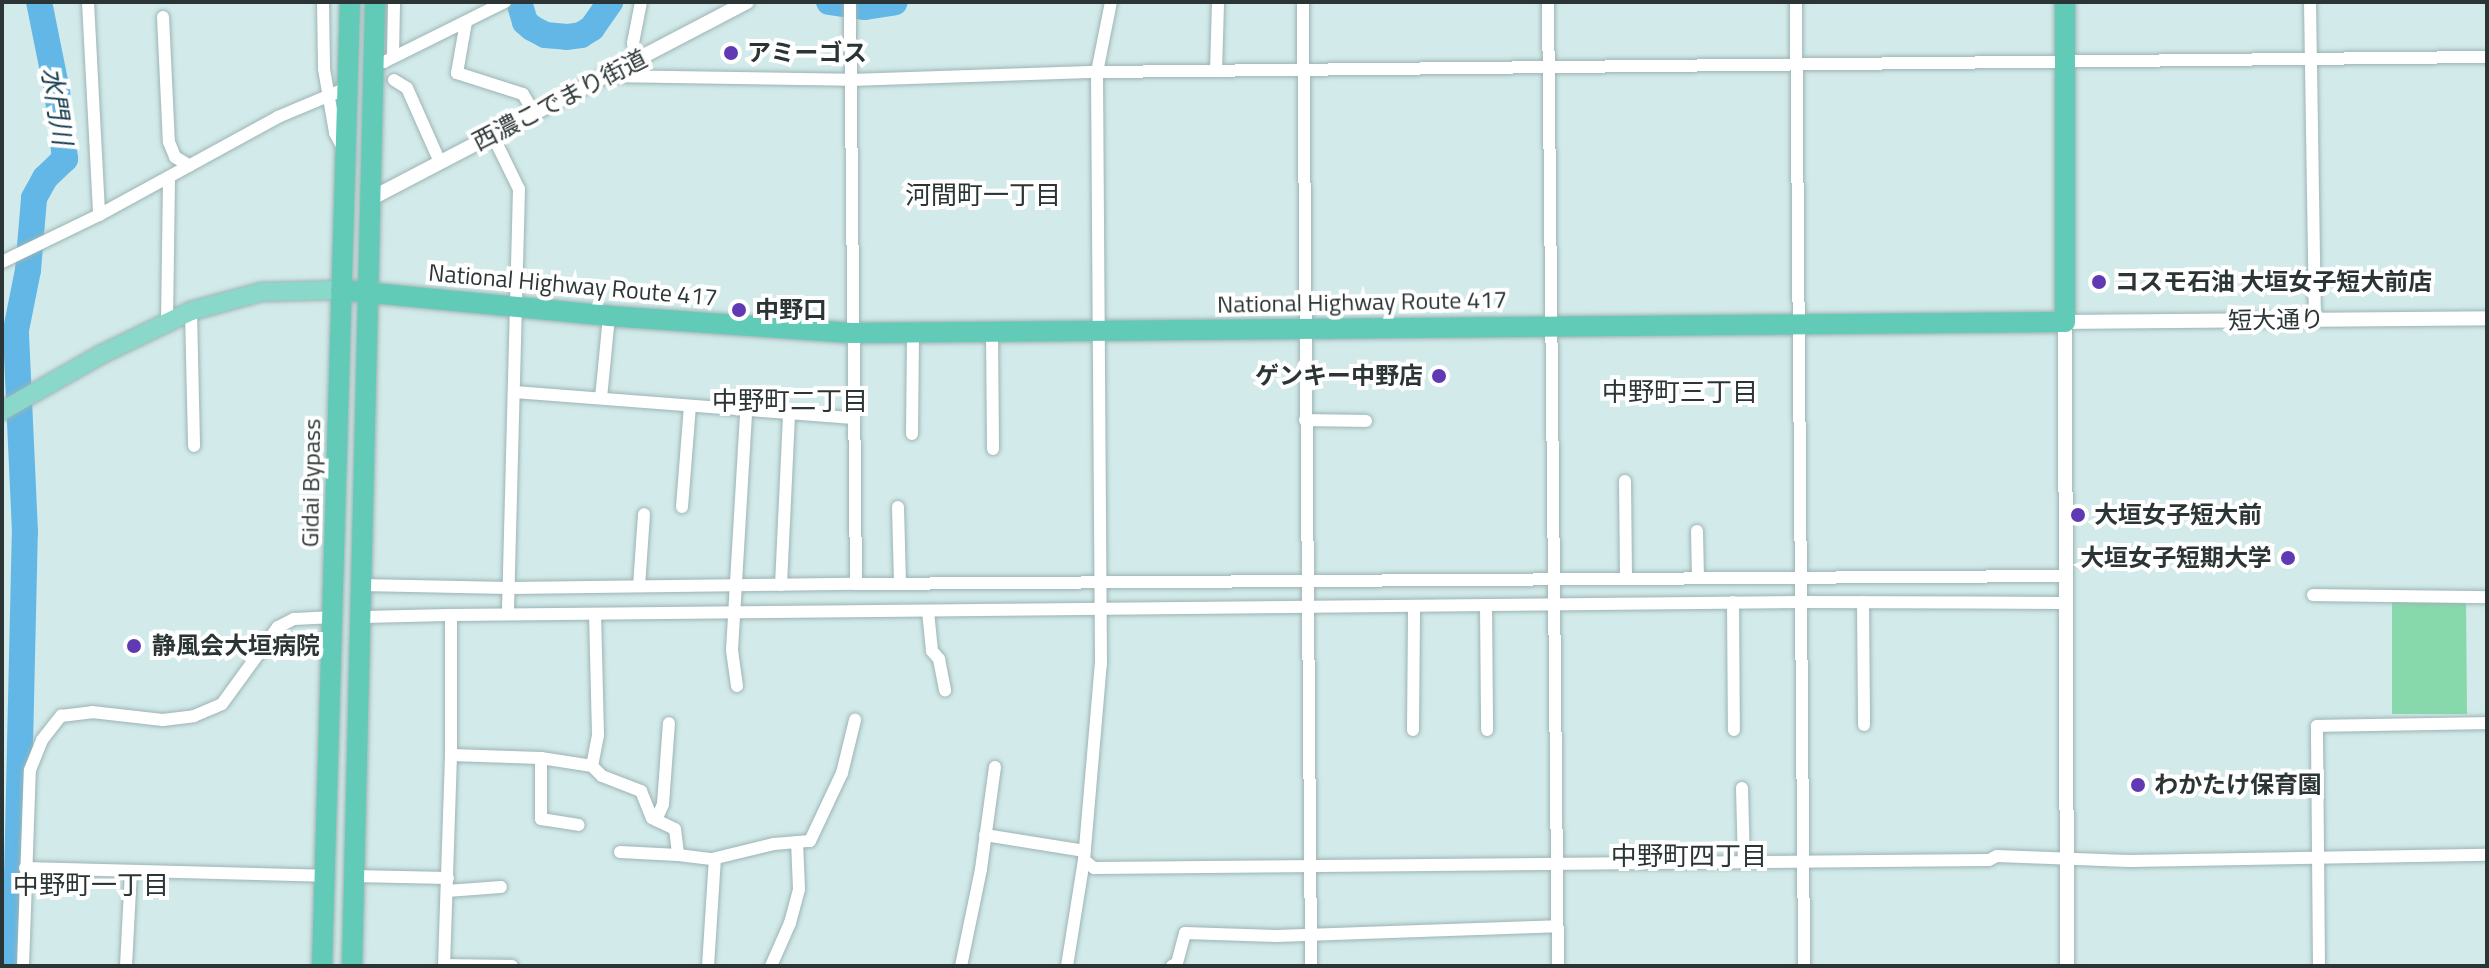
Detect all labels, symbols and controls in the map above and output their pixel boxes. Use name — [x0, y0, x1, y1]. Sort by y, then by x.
place label: アミーゴス — [747, 39, 867, 67]
street label: 西濃こでまり街道 — [468, 44, 652, 156]
marker: アミーゴス — [722, 44, 740, 62]
water label: 水門川 — [35, 65, 79, 147]
district label: 河間町一丁目 — [905, 179, 1061, 211]
street label: National Highway Route 417 — [427, 258, 719, 312]
place label: コスモ石油 大垣女子短大前店 — [2115, 268, 2432, 296]
marker: コスモ石油 大垣女子短大前店 — [2090, 273, 2108, 291]
street label: National Highway Route 417 — [1217, 285, 1507, 319]
place label: 中野口 — [755, 296, 827, 324]
marker: 中野口 — [730, 301, 748, 319]
street label: 短大通り — [2228, 305, 2324, 335]
place label: ゲンキー中野店 — [1255, 362, 1423, 390]
marker: ゲンキー中野店 — [1430, 367, 1448, 385]
district label: 中野町三丁目 — [1602, 376, 1758, 408]
district label: 中野町二丁目 — [712, 385, 868, 417]
street label: Gidai Bypass — [295, 418, 327, 548]
place label: 大垣女子短大前 — [2094, 501, 2262, 529]
marker: 大垣女子短大前 — [2069, 506, 2087, 524]
place label: 大垣女子短期大学 — [2080, 544, 2272, 572]
marker: 大垣女子短期大学 — [2279, 549, 2297, 567]
place label: 静風会大垣病院 — [152, 632, 320, 660]
marker: 静風会大垣病院 — [123, 635, 145, 657]
place label: わかたけ保育園 — [2154, 771, 2322, 799]
marker: わかたけ保育園 — [2129, 776, 2147, 794]
district label: 中野町四丁目 — [1611, 840, 1767, 872]
district label: 中野町一丁目 — [13, 869, 169, 901]

